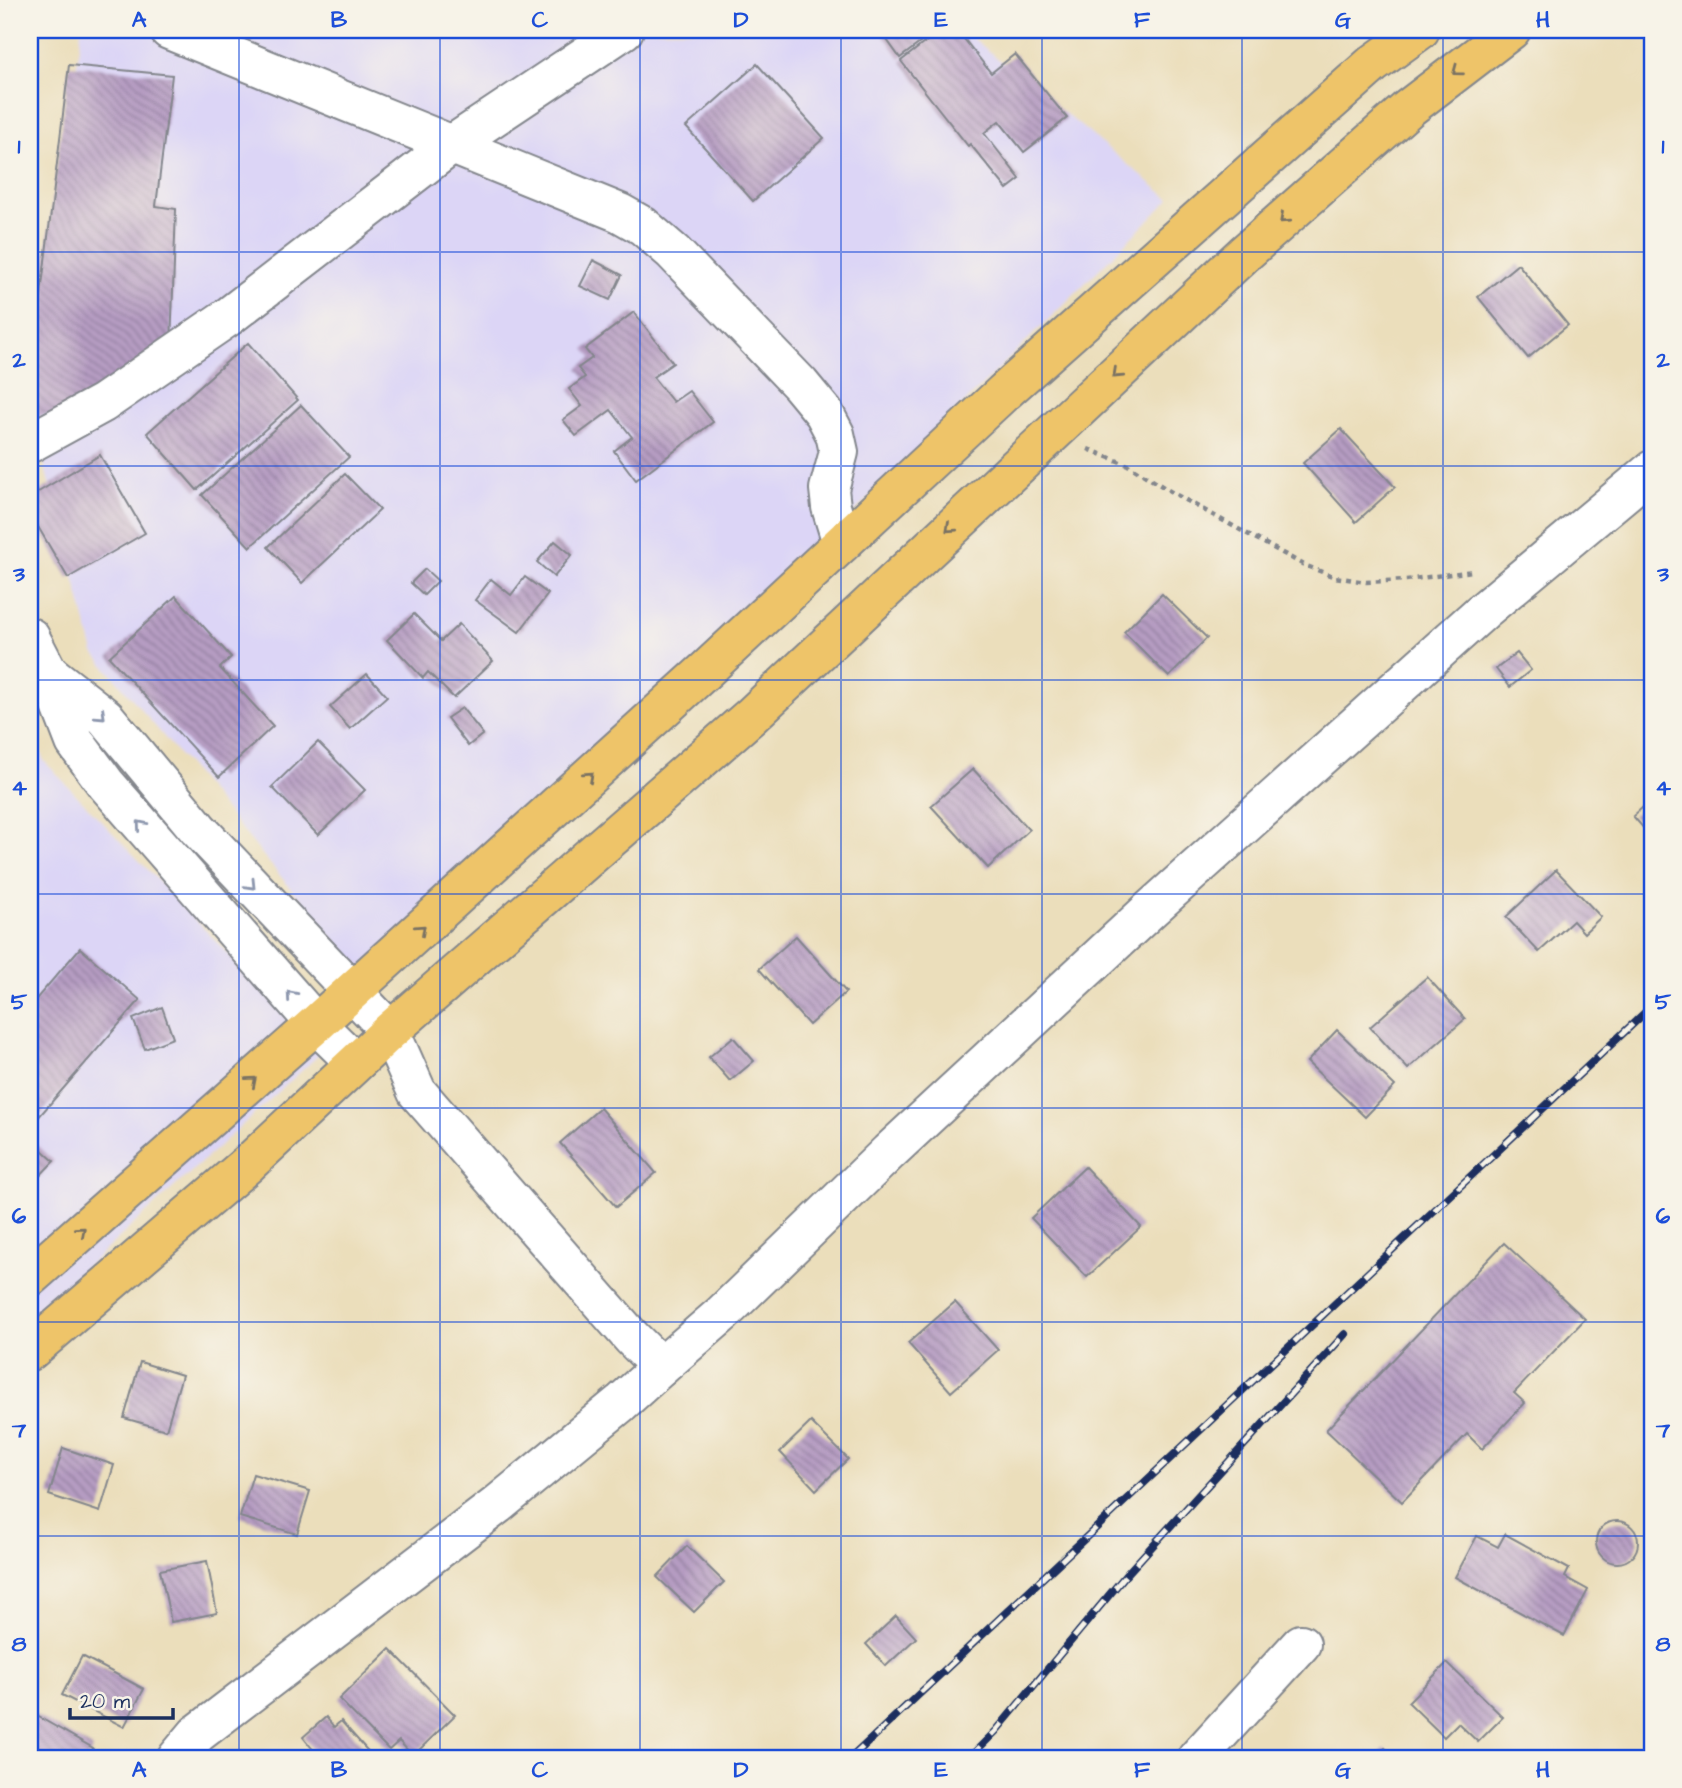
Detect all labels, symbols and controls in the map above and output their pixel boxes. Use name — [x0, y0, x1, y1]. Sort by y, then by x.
text: A — [132, 4, 147, 36]
text: B — [331, 4, 348, 36]
text: C — [532, 4, 549, 36]
text: D — [734, 4, 749, 36]
text: E — [934, 4, 948, 36]
text: F — [1134, 4, 1151, 36]
text: G — [1335, 4, 1351, 36]
text: H — [1536, 4, 1550, 36]
one-way arrow — [1452, 63, 1465, 76]
text: 1 — [18, 130, 21, 162]
text: 1 — [1662, 130, 1665, 162]
one-way arrow — [1279, 211, 1292, 223]
text: 2 — [11, 344, 26, 376]
text: 2 — [1655, 344, 1670, 376]
one-way arrow — [1112, 365, 1125, 378]
one-way arrow — [945, 520, 958, 532]
text: 3 — [12, 558, 25, 590]
text: 3 — [1656, 558, 1669, 590]
one-way arrow — [93, 707, 106, 719]
text: 4 — [11, 772, 27, 804]
one-way arrow — [581, 772, 594, 784]
text: 4 — [1655, 772, 1671, 804]
one-way arrow — [137, 820, 149, 833]
one-way arrow — [243, 877, 256, 890]
one-way arrow — [413, 925, 426, 937]
text: 5 — [11, 986, 28, 1018]
text: 5 — [1655, 986, 1672, 1018]
one-way arrow — [287, 991, 299, 1004]
one-way arrow — [244, 1077, 257, 1089]
text: 6 — [12, 1200, 27, 1232]
text: 6 — [1656, 1200, 1671, 1232]
one-way arrow — [73, 1227, 86, 1240]
text: 7 — [11, 1414, 27, 1446]
text: 7 — [1655, 1414, 1671, 1446]
text: 8 — [12, 1628, 27, 1660]
text: 8 — [1656, 1628, 1671, 1660]
scale bar — [70, 1676, 173, 1720]
text: 20 m — [80, 1687, 131, 1716]
text: A — [132, 1754, 147, 1786]
text: B — [331, 1754, 348, 1786]
text: C — [532, 1754, 549, 1786]
text: D — [734, 1754, 749, 1786]
text: E — [934, 1754, 948, 1786]
text: F — [1134, 1754, 1151, 1786]
text: G — [1335, 1754, 1351, 1786]
text: H — [1536, 1754, 1550, 1786]

